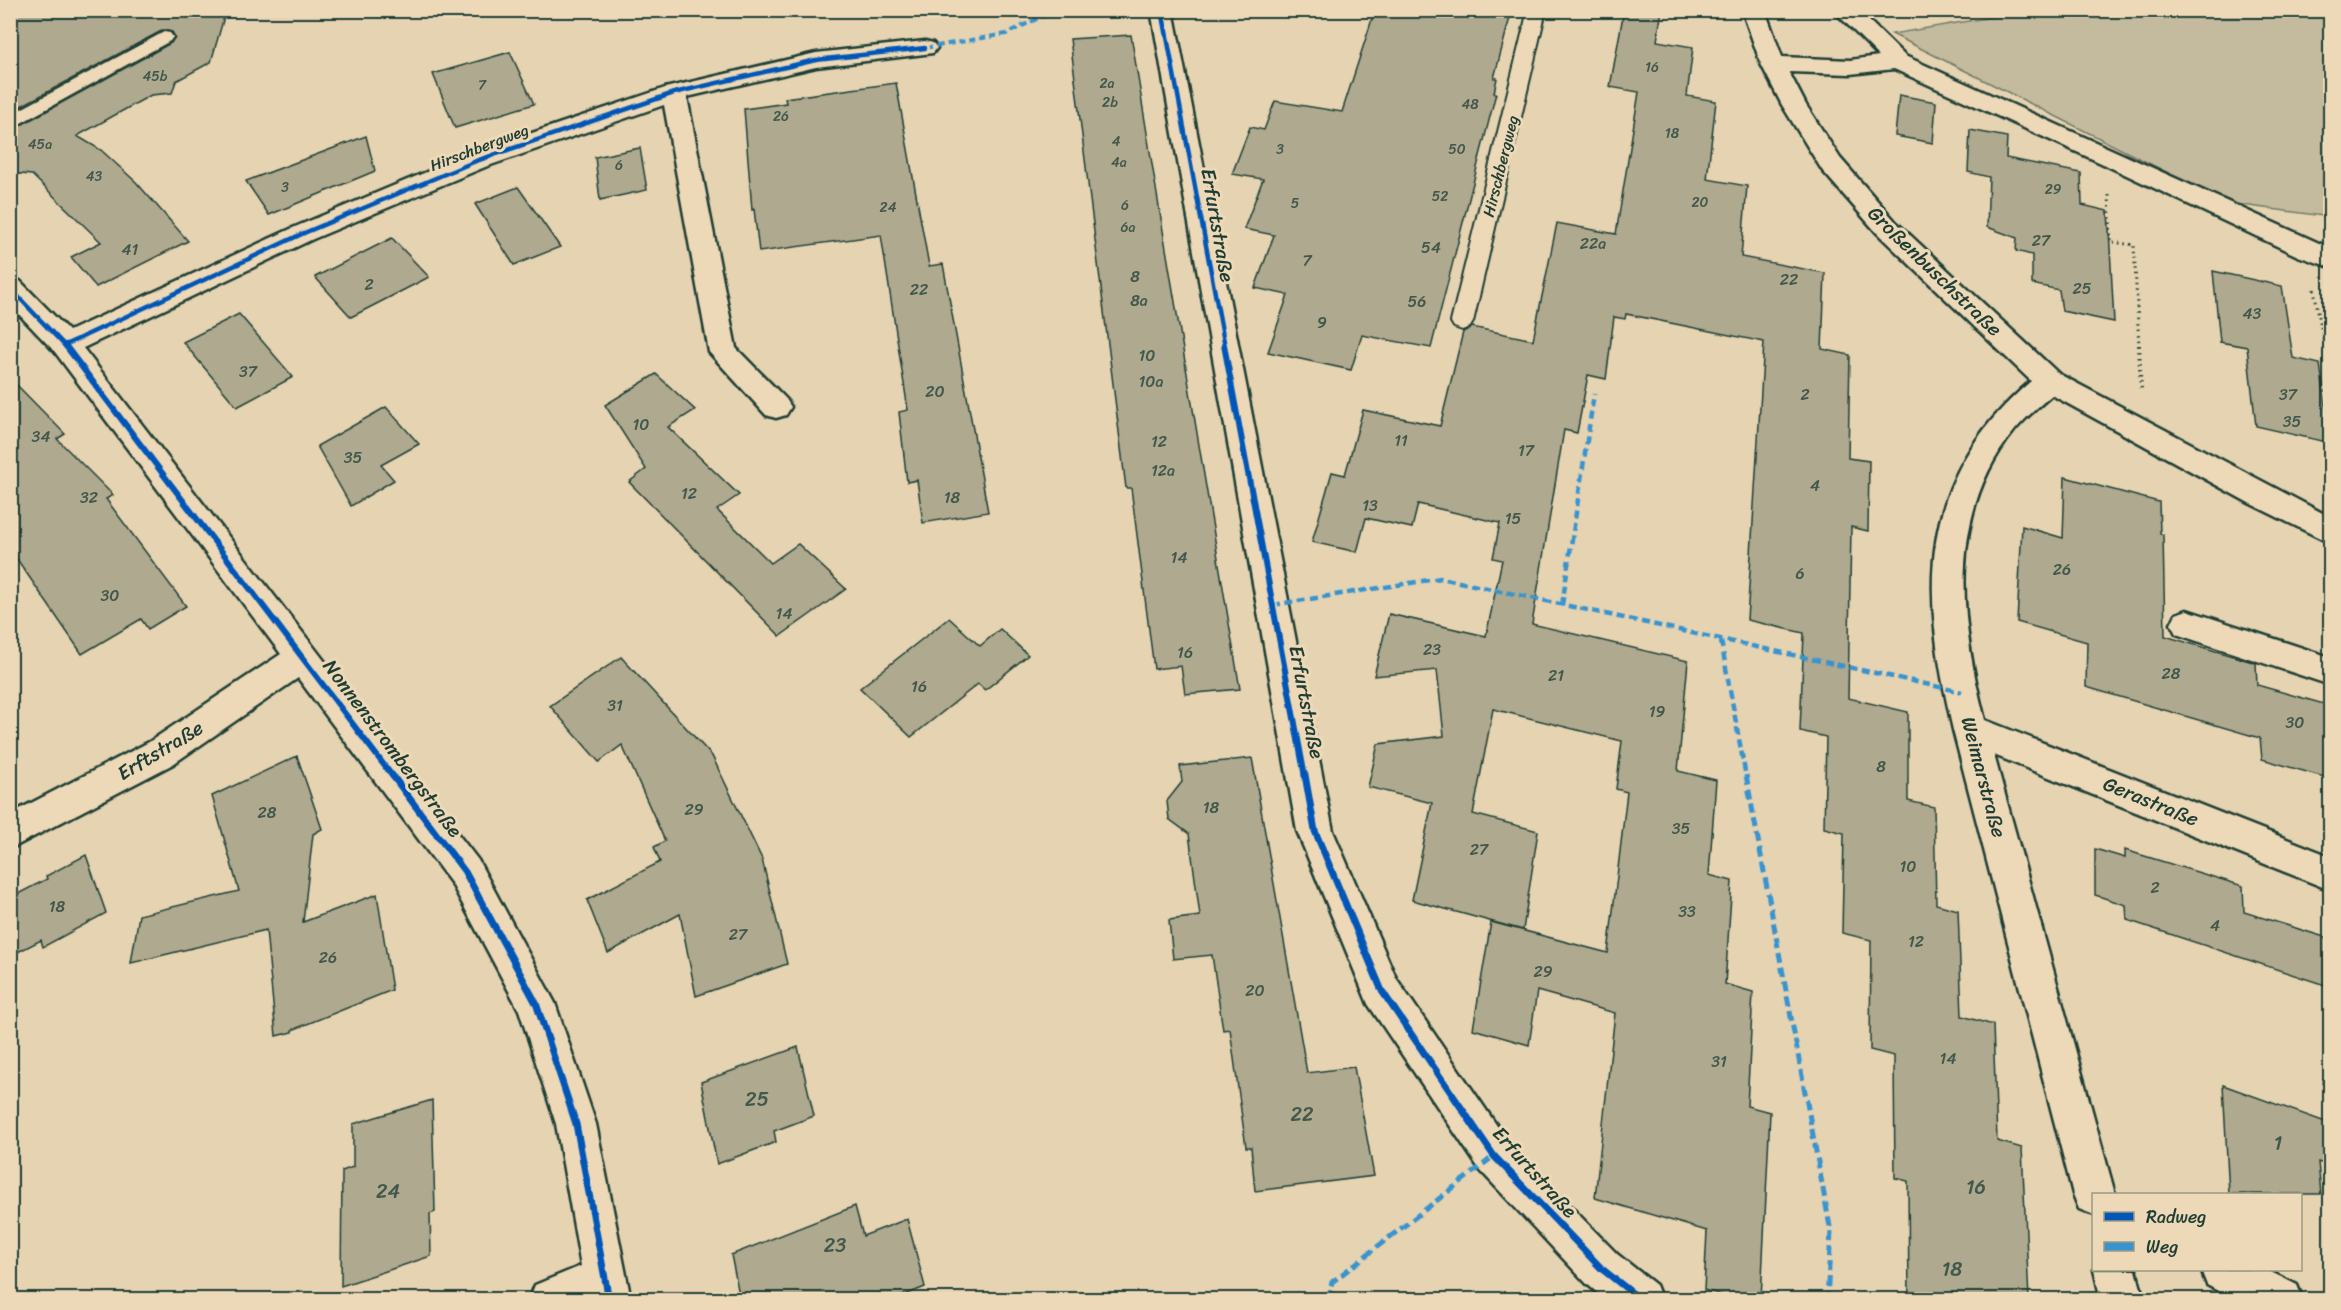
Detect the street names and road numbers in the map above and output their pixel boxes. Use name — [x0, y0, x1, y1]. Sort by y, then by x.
street label: Hirschbergweg — [1474, 112, 1527, 220]
street label: Hirschbergweg — [425, 115, 533, 180]
street label: Erfurtstraße — [1190, 166, 1245, 285]
street label: Großenbuschstraße — [1859, 197, 2010, 345]
street label: Erfurtstraße — [1278, 643, 1335, 762]
street label: Nonnenstrombergstraße — [314, 651, 472, 845]
street label: Erftstraße — [110, 711, 210, 790]
street label: Weimarstraße — [1951, 713, 2016, 842]
street label: Gerastraße — [2098, 766, 2204, 837]
street label: Erfurtstraße — [1483, 1118, 1586, 1227]

